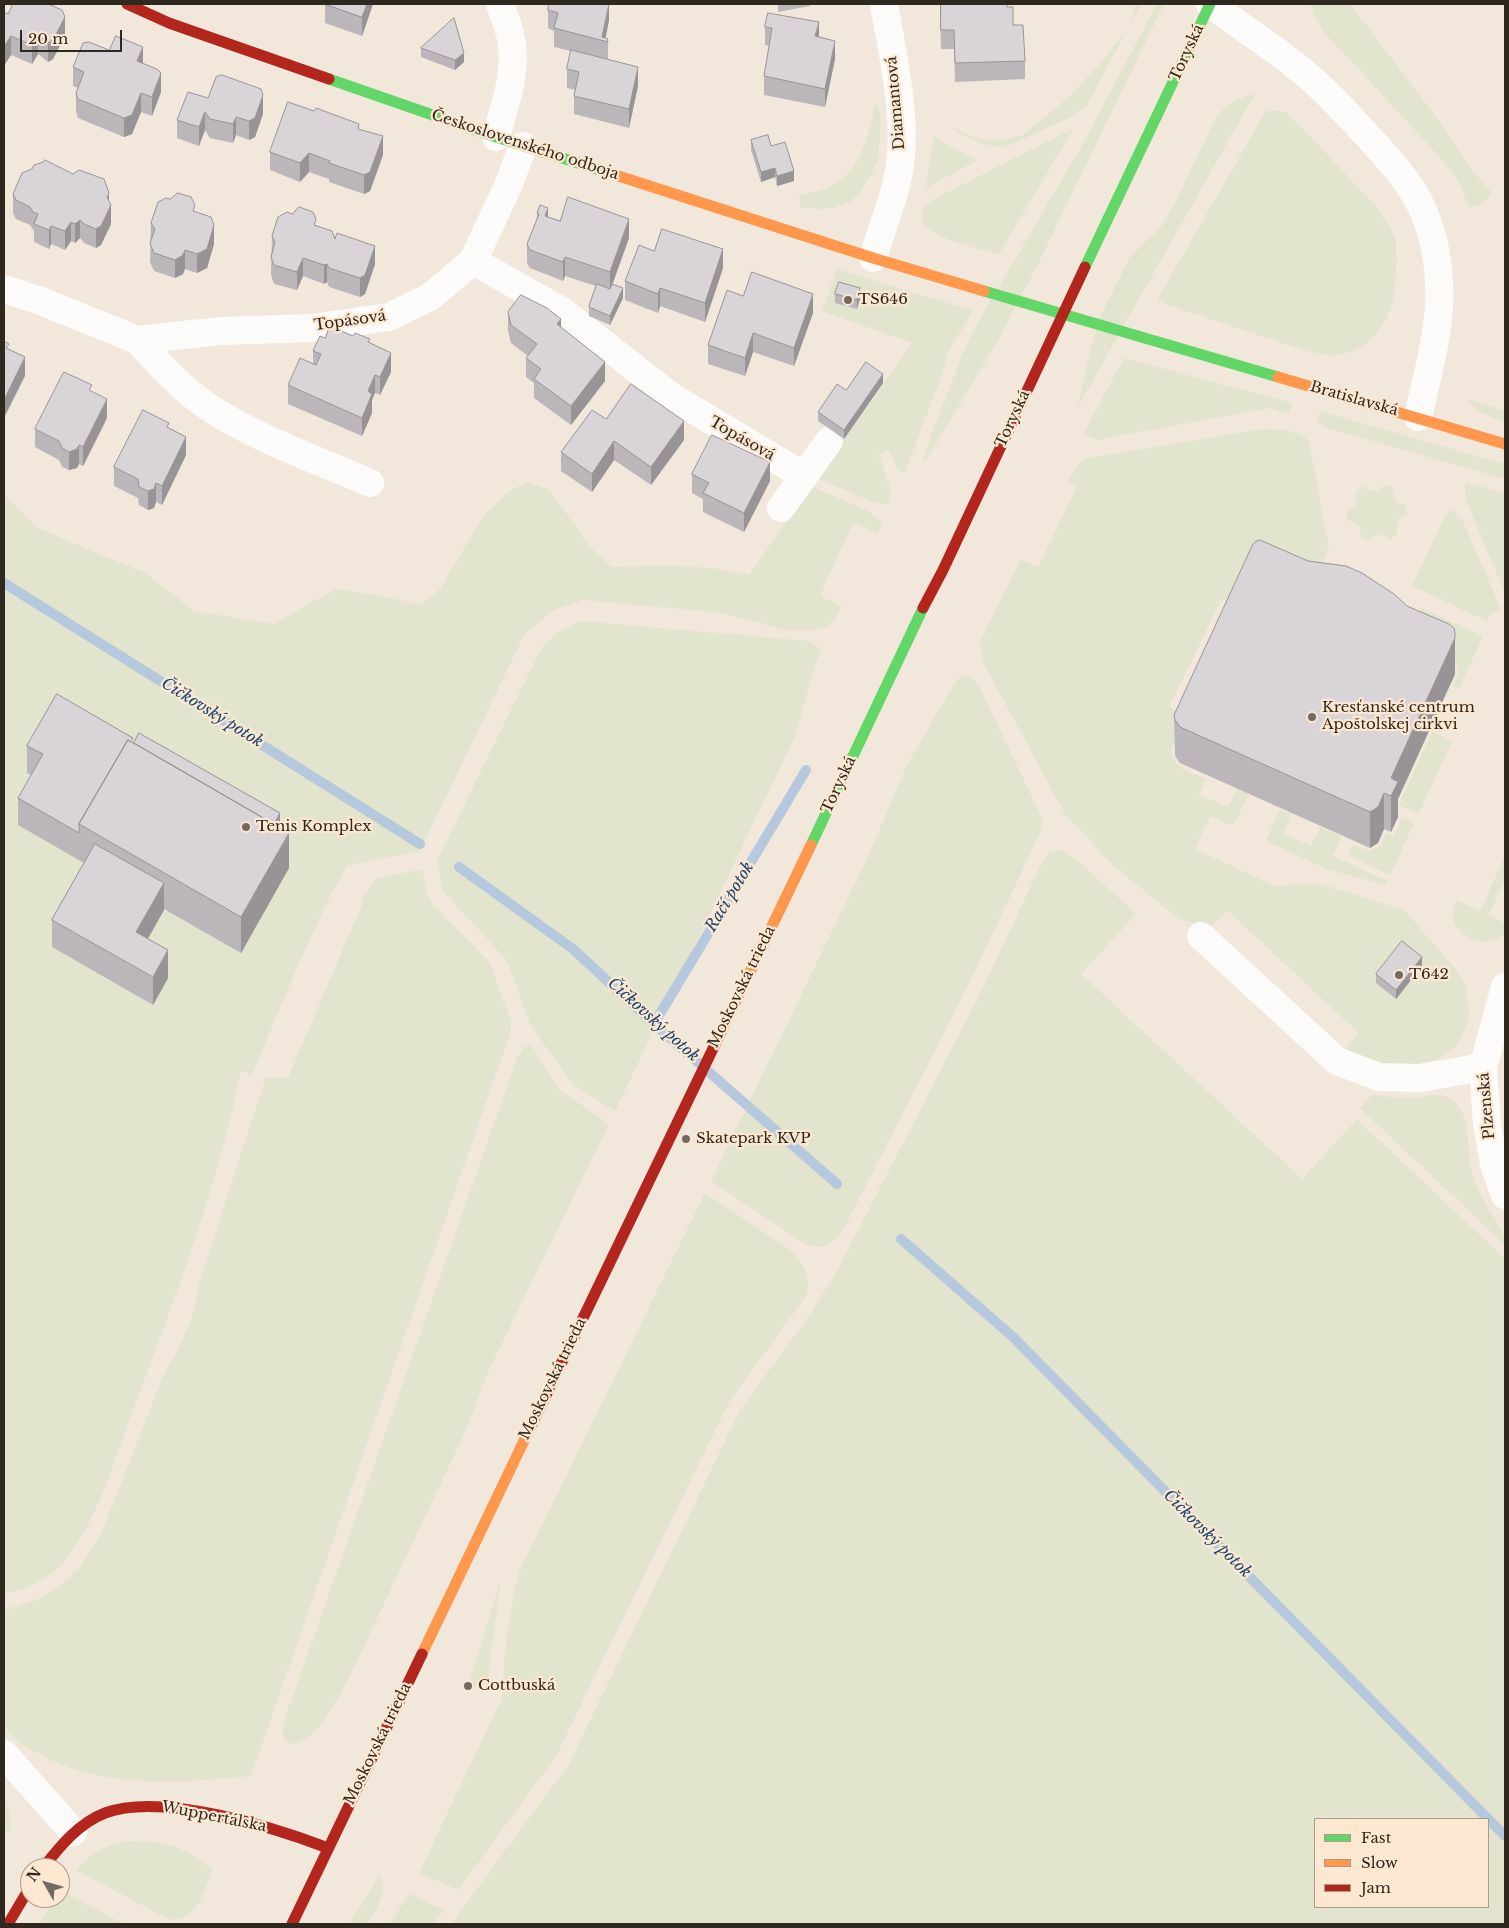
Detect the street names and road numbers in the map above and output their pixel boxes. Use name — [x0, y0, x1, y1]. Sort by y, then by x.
street label: Toryská — [1166, 22, 1208, 84]
street label: Diamantová — [883, 55, 909, 151]
street label: Československého odboja — [429, 106, 621, 184]
street label: Topásová — [313, 307, 387, 335]
street label: Bratislavská — [1308, 378, 1400, 420]
street label: Toryská — [992, 388, 1034, 450]
street label: Topásová — [706, 413, 778, 465]
street label: Toryská — [818, 754, 860, 816]
street label: Moskovská trieda — [705, 923, 779, 1051]
street label: Plzenská — [1475, 1072, 1499, 1140]
street label: Moskovská trieda — [516, 1315, 590, 1443]
street label: Moskovská trieda — [341, 1680, 415, 1808]
street label: Wuppertálska — [160, 1798, 268, 1836]

